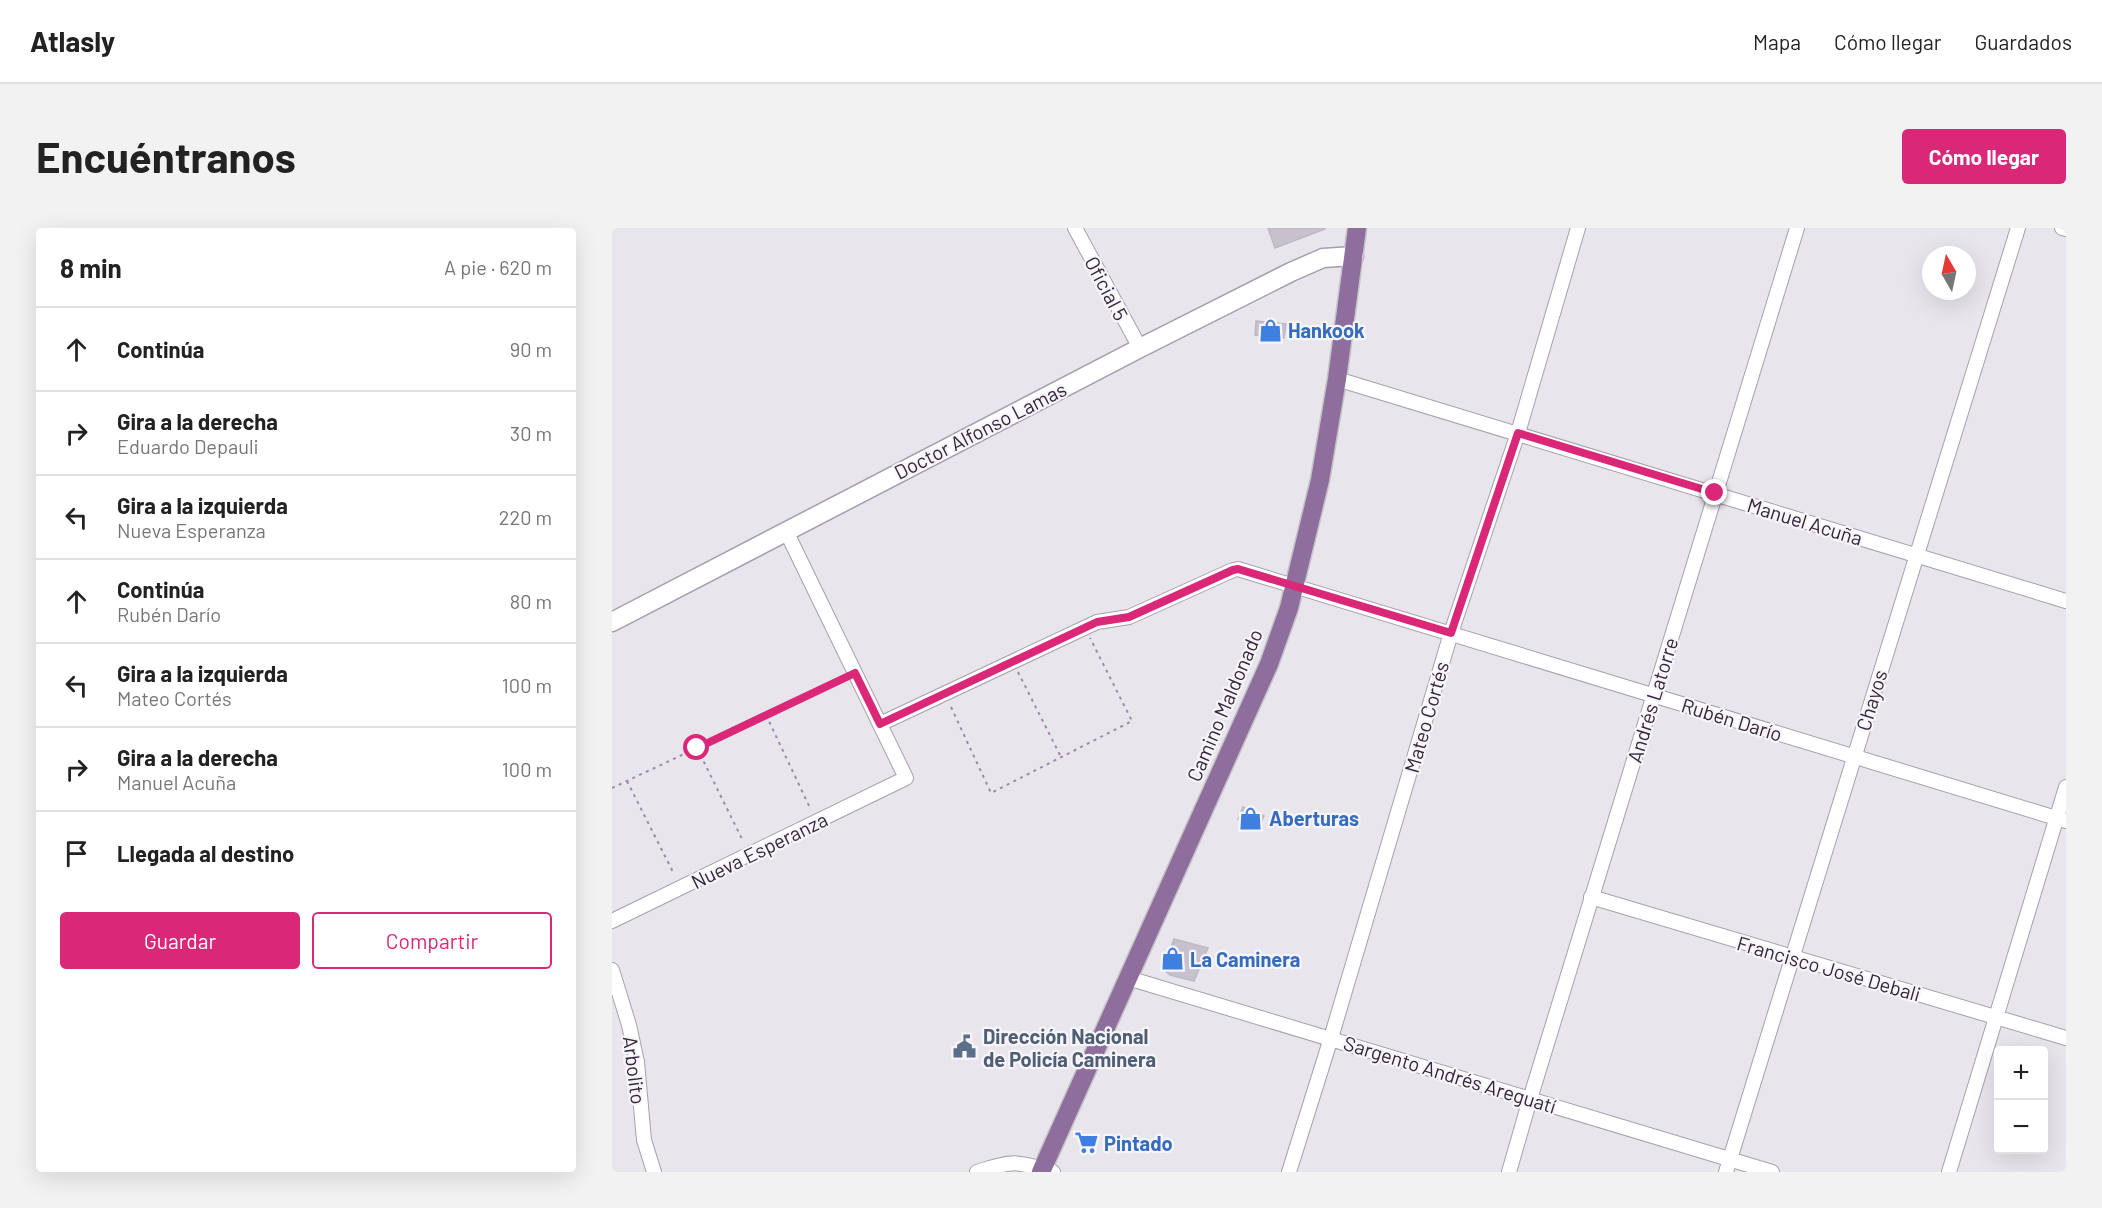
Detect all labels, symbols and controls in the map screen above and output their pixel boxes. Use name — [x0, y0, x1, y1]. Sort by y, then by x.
text: Atlasly — [30, 24, 115, 58]
text: Mapa — [1753, 29, 1801, 54]
text: Cómo llegar — [1834, 29, 1941, 54]
text: Guardados — [1974, 29, 2072, 54]
button: Cómo llegar — [1902, 129, 2066, 184]
text: Encuéntranos — [36, 131, 296, 181]
north arrow — [1922, 246, 1976, 300]
text: 8 min — [60, 252, 122, 283]
street label: Oficial 5 — [1080, 252, 1134, 324]
text: A pie · 620 m — [444, 255, 552, 279]
shop icon: Hankook — [1257, 317, 1283, 343]
place label: Hankook — [1288, 318, 1365, 342]
icon: ahead — [60, 333, 93, 366]
text: Continúa — [117, 336, 204, 362]
text: 90 m — [510, 337, 552, 361]
street label: Doctor Alfonso Lamas — [890, 376, 1070, 484]
text: Gira a la derecha — [117, 408, 278, 434]
icon: right — [60, 417, 93, 450]
text: 30 m — [510, 421, 552, 445]
text: Eduardo Depauli — [117, 434, 259, 458]
route end — [1701, 479, 1727, 505]
text: Gira a la izquierda — [117, 492, 288, 518]
street label: Manuel Acuña — [1744, 492, 1866, 550]
icon: left — [60, 501, 93, 534]
text: 220 m — [499, 505, 552, 529]
text: Nueva Esperanza — [117, 518, 266, 542]
text: Continúa — [117, 576, 204, 602]
icon: ahead — [60, 585, 93, 618]
text: 80 m — [510, 589, 552, 613]
text: Rubén Darío — [117, 602, 221, 626]
street label: Camino Maldonado — [1181, 625, 1267, 785]
street label: Andrés Latorre — [1622, 635, 1682, 765]
street label: Mateo Cortés — [1399, 659, 1453, 775]
text: Gira a la izquierda — [117, 660, 288, 686]
street label: Chayos — [1850, 667, 1892, 733]
icon: left — [60, 669, 93, 702]
text: 100 m — [502, 673, 552, 697]
text: Mateo Cortés — [117, 686, 232, 710]
street label: Rubén Darío — [1679, 692, 1785, 746]
route start — [683, 734, 709, 760]
text: Gira a la derecha — [117, 744, 278, 770]
icon: right — [60, 753, 93, 786]
text: 100 m — [502, 757, 552, 781]
text: Manuel Acuña — [117, 770, 236, 794]
shop icon: Aberturas — [1238, 805, 1264, 831]
place label: Aberturas — [1269, 806, 1359, 830]
street label: Nueva Esperanza — [687, 807, 831, 893]
icon: arrive — [60, 837, 93, 870]
text: Llegada al destino — [117, 840, 294, 866]
button: Guardar — [60, 912, 300, 969]
button: Compartir — [312, 912, 552, 969]
street label: Francisco José Debali — [1734, 930, 1924, 1006]
shop icon: La Caminera — [1159, 946, 1185, 972]
place label: La Caminera — [1190, 947, 1300, 971]
place label: Dirección Nacional de Policía Caminera — [983, 1024, 1156, 1071]
street label: Sargento Andrés Areguatí — [1341, 1030, 1559, 1118]
street label: Arbolito — [619, 1034, 651, 1106]
public building icon: Dirección Nacional de Policía Caminera — [952, 1034, 978, 1060]
map controls — [1994, 1046, 2048, 1154]
button: + — [1994, 1046, 2048, 1100]
button: − — [1994, 1100, 2048, 1154]
supermarket icon: Pintado — [1073, 1130, 1099, 1156]
place label: Pintado — [1104, 1131, 1173, 1155]

